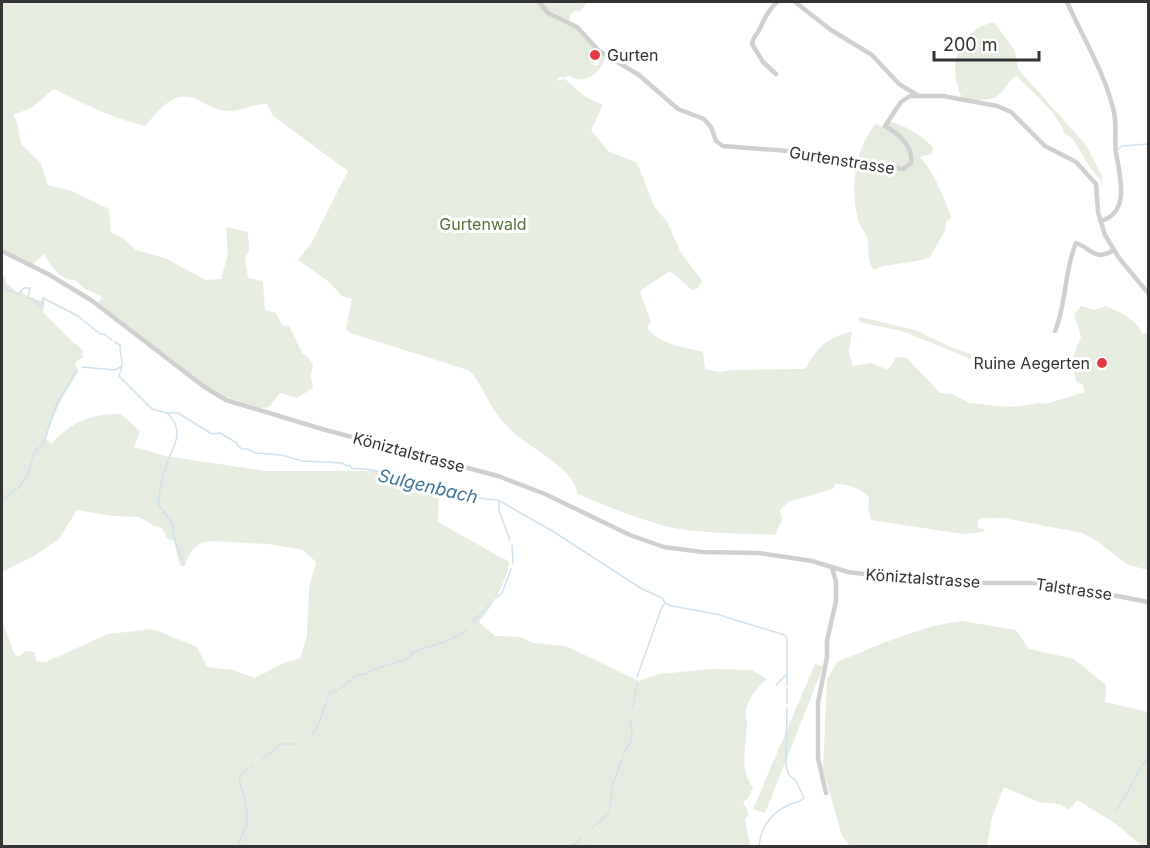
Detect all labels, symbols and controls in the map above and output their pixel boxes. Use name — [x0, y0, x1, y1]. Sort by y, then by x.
scale bar — [934, 24, 1039, 62]
text: 200 m — [943, 34, 998, 55]
place label: Gurten — [607, 45, 659, 65]
marker: Gurten — [588, 48, 602, 62]
street label: Gurtenstrasse — [788, 142, 896, 178]
park label: Gurtenwald — [439, 214, 527, 234]
place label: Ruine Aegerten — [973, 353, 1090, 373]
marker: Ruine Aegerten — [1095, 356, 1109, 370]
street label: Köniztalstrasse — [351, 427, 467, 477]
water label: Sulgenbach — [376, 464, 480, 508]
street label: Köniztalstrasse — [865, 564, 981, 592]
street label: Talstrasse — [1035, 574, 1113, 604]

